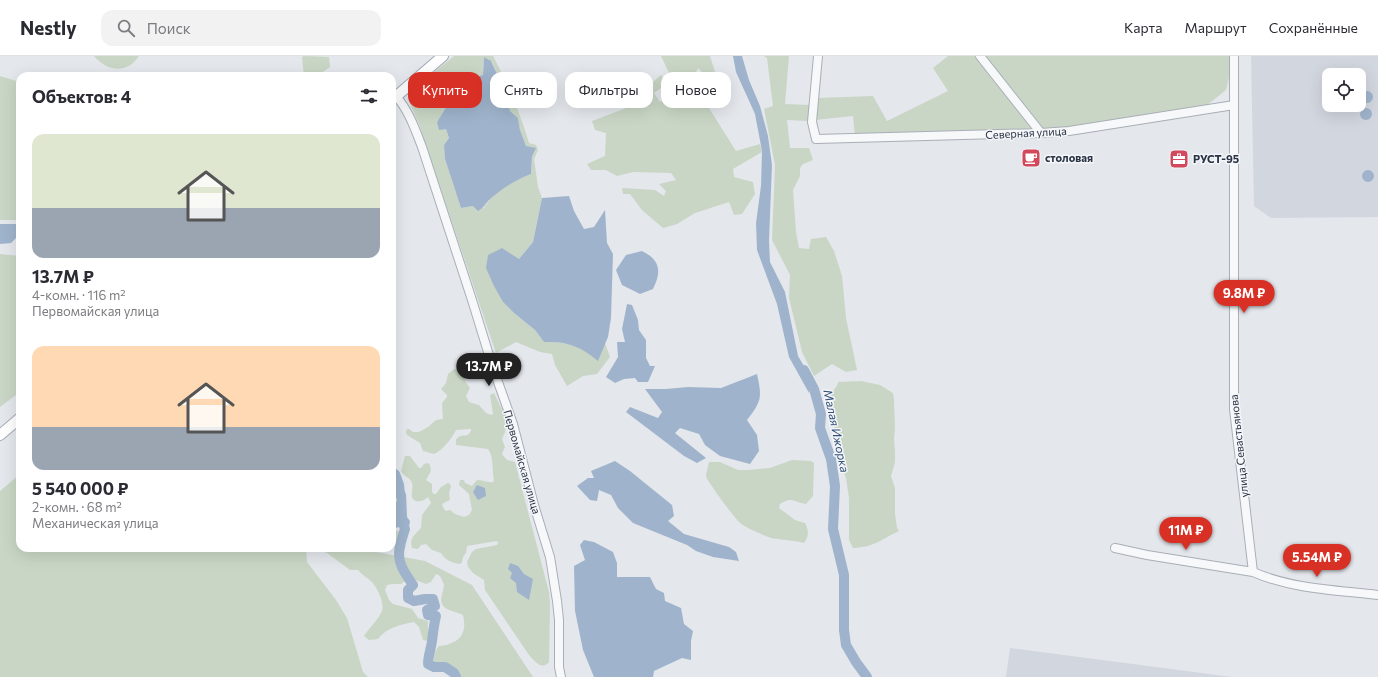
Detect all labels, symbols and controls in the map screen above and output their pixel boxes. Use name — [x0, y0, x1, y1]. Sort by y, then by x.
search box — [101, 10, 381, 46]
text: Nestly — [20, 16, 77, 39]
icon: search — [115, 17, 137, 39]
text: Поиск — [147, 19, 191, 37]
text: Карта — [1124, 19, 1162, 36]
text: Маршрут — [1184, 19, 1247, 36]
text: Сохранённые — [1269, 19, 1358, 36]
map controls — [1322, 68, 1366, 112]
button: locate — [1322, 68, 1366, 112]
chip: Купить — [408, 72, 482, 108]
chip: Снять — [490, 72, 557, 108]
chip: Фильтры — [565, 72, 653, 108]
chip: Новое — [661, 72, 731, 108]
icon: filters — [358, 85, 380, 107]
text: Объектов: 4 — [32, 86, 131, 107]
street label: Северная улица — [985, 124, 1067, 141]
cafe icon: столовая — [1020, 147, 1042, 169]
office icon: РУСТ-95 — [1168, 148, 1190, 170]
place label: столовая — [1045, 151, 1093, 164]
place label: РУСТ-95 — [1193, 152, 1239, 165]
icon: home — [170, 160, 242, 232]
text: 13.7M ₽ — [32, 266, 94, 287]
pin: 9.8M ₽ — [1211, 280, 1277, 314]
text: 9.8M ₽ — [1223, 285, 1265, 301]
text: 4-комн. · 116 m² — [32, 287, 126, 303]
text: Первомайская улица — [32, 303, 159, 319]
pin: 13.7M ₽ — [452, 353, 526, 387]
text: 13.7M ₽ — [465, 358, 513, 374]
icon: home — [170, 372, 242, 444]
water label: Малая Ижорка — [821, 388, 853, 474]
street label: улица Севастьянова — [1227, 394, 1250, 498]
street label: Первомайская улица — [501, 408, 544, 515]
text: 5 540 000 ₽ — [32, 478, 128, 499]
text: 2-комн. · 68 m² — [32, 499, 122, 515]
text: Механическая улица — [32, 515, 159, 531]
pin: 11M ₽ — [1158, 517, 1214, 551]
text: 11M ₽ — [1168, 522, 1204, 538]
pin: 5.54M ₽ — [1280, 544, 1354, 578]
text: 5.54M ₽ — [1292, 549, 1342, 565]

